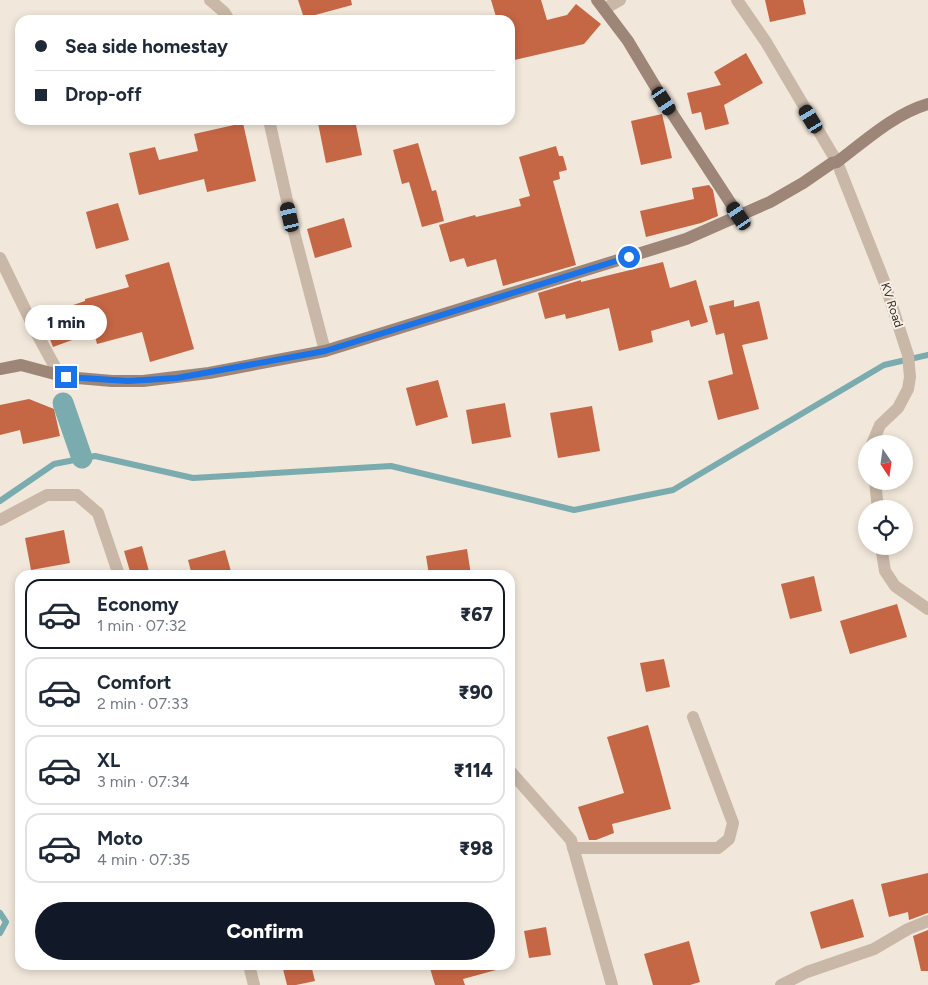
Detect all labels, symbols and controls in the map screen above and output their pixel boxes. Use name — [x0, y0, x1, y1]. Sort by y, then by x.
text: Sea side homestay — [65, 35, 228, 58]
text: Drop-off — [65, 83, 142, 106]
car — [649, 84, 678, 118]
car — [796, 102, 825, 136]
car — [724, 199, 753, 233]
car — [279, 201, 300, 233]
route start — [618, 246, 640, 268]
street label: KV Road — [878, 281, 906, 329]
callout: 1 min — [25, 304, 107, 340]
text: 1 min — [47, 313, 85, 332]
route end — [55, 366, 77, 388]
north arrow — [858, 435, 912, 490]
map controls — [858, 435, 913, 555]
button: locate — [858, 500, 913, 555]
icon: car — [37, 592, 82, 637]
text: Economy — [97, 593, 179, 616]
text: ₹67 — [460, 603, 493, 626]
text: 1 min · 07:32 — [97, 616, 186, 635]
icon: car — [37, 670, 82, 715]
text: Comfort — [97, 671, 172, 694]
text: ₹90 — [458, 681, 493, 704]
text: 2 min · 07:33 — [97, 694, 188, 713]
icon: car — [37, 748, 82, 793]
text: XL — [97, 749, 120, 772]
text: ₹114 — [453, 759, 493, 782]
text: 3 min · 07:34 — [97, 772, 189, 791]
icon: car — [37, 826, 82, 871]
text: Moto — [97, 827, 143, 850]
text: ₹98 — [459, 837, 493, 860]
text: 4 min · 07:35 — [97, 850, 190, 869]
button: Confirm — [35, 902, 495, 960]

